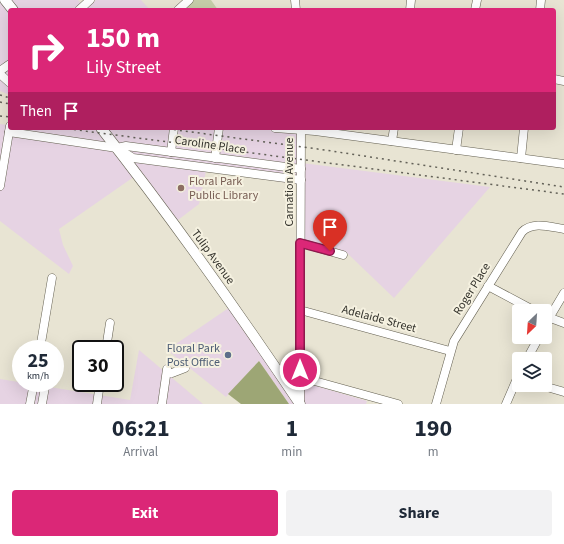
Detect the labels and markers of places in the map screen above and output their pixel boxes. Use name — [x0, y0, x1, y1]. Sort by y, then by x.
place label: Floral Park Public Library — [189, 173, 259, 204]
marker: Floral Park Public Library — [176, 183, 186, 193]
pin — [313, 210, 347, 251]
place label: Floral Park Post Office — [167, 340, 220, 371]
marker: Floral Park Post Office — [223, 350, 233, 360]

